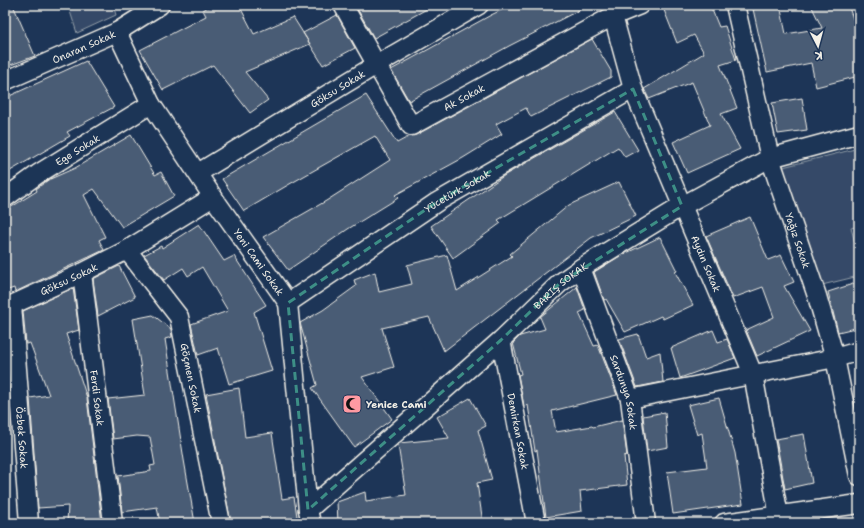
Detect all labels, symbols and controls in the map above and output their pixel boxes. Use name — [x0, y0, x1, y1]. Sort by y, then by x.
north arrow — [798, 26, 838, 66]
street label: Onaran Sokak — [50, 27, 118, 67]
text: K — [814, 48, 824, 63]
street label: Göksu Sokak — [308, 67, 368, 111]
street label: Ak Sokak — [441, 81, 487, 114]
street label: Ege Sokak — [53, 131, 102, 169]
street label: Yücetürk Sokak — [422, 167, 493, 216]
street label: Yağız Sokak — [782, 211, 813, 270]
street label: Yeni Cami Sokak — [231, 226, 287, 298]
street label: Aydın Sokak — [688, 233, 724, 294]
street label: BARIŞ SOKAK — [531, 259, 591, 312]
street label: Göksu Sokak — [38, 260, 100, 298]
street label: Göçmen Sokak — [177, 342, 204, 414]
street label: Sardunya Sokak — [607, 353, 640, 431]
street label: Ferdi Sokak — [87, 369, 107, 427]
street label: Demirkan Sokak — [504, 392, 532, 471]
mosque icon: Yenice Cami — [341, 393, 363, 415]
place label: Yenice Cami — [366, 398, 427, 411]
street label: Özbek Sokak — [13, 406, 31, 469]

